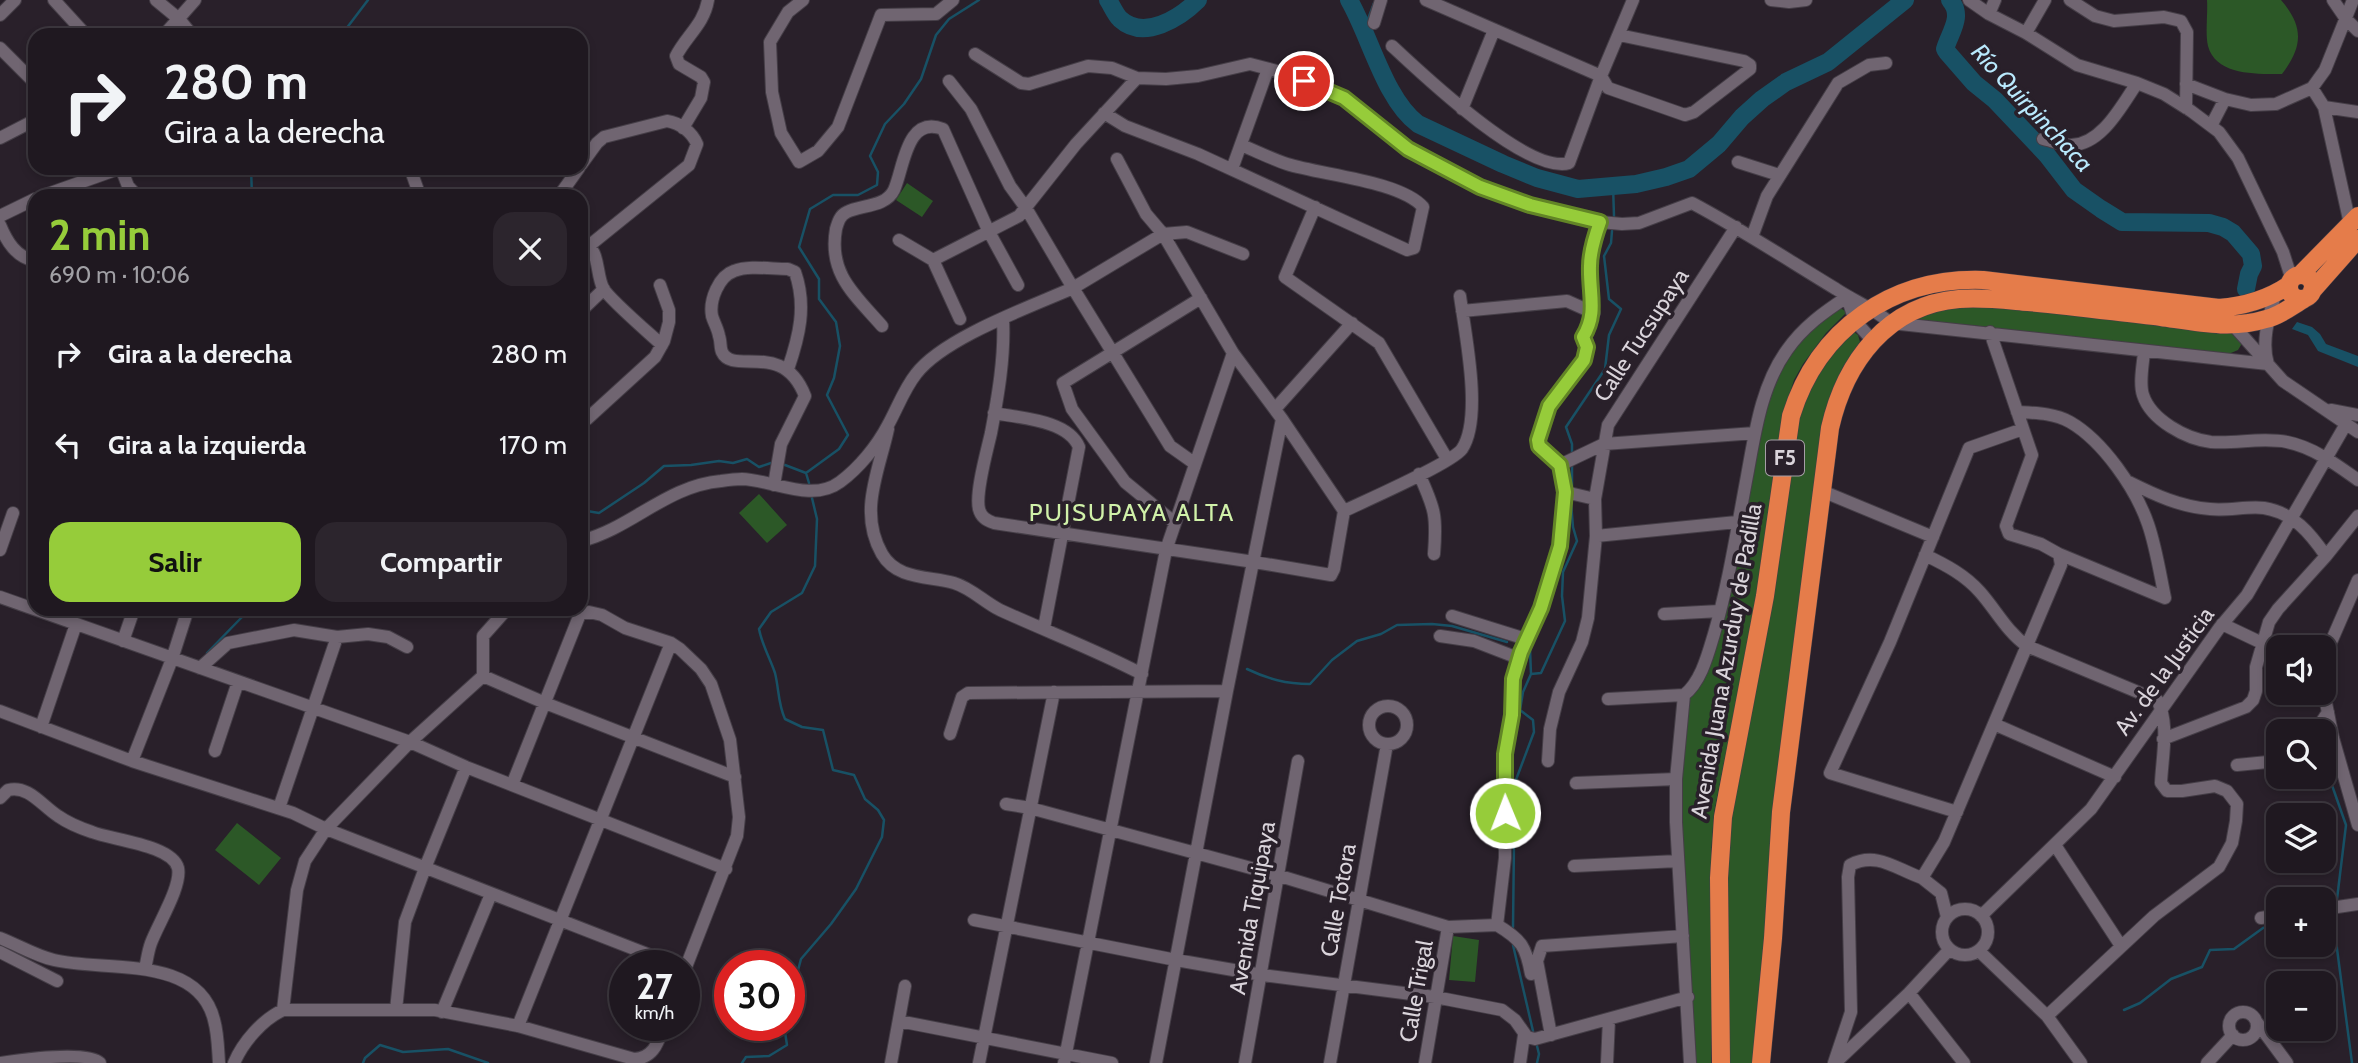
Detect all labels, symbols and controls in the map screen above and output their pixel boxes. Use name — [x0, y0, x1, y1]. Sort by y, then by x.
water label: Río Quirpinchaca — [1965, 37, 2099, 178]
pin — [1274, 51, 1334, 111]
text: 280 m — [164, 52, 308, 111]
icon: right — [49, 56, 140, 147]
icon: arrive — [1285, 62, 1323, 100]
text: Gira a la derecha — [164, 112, 385, 151]
text: 2 min — [49, 209, 150, 261]
button: close — [493, 212, 567, 286]
text: 690 m · 10:06 — [49, 261, 190, 289]
street label: Calle Tucsupaya — [1588, 263, 1694, 407]
icon: right — [49, 335, 87, 373]
text: Gira a la derecha — [108, 338, 292, 370]
text: 280 m — [491, 338, 567, 370]
icon: left — [49, 426, 87, 464]
text: Gira a la izquierda — [108, 429, 306, 461]
text: 170 m — [499, 429, 567, 461]
road number: F5 — [1766, 440, 1804, 476]
district label: PUJSUPAYA ALTA — [1029, 498, 1235, 527]
street label: Avenida Juana Azurduy de Padilla — [1684, 501, 1768, 821]
button: Salir — [49, 522, 301, 602]
button: Compartir — [315, 522, 567, 602]
street label: Av. de la Justicia — [2108, 601, 2220, 741]
map controls — [2266, 635, 2336, 1041]
button: sound — [2266, 635, 2336, 705]
button: search — [2266, 719, 2336, 789]
position arrow — [1468, 776, 1542, 850]
button: layers — [2266, 803, 2336, 873]
street label: Avenida Tiquipaya — [1223, 819, 1281, 997]
street label: Calle Totora — [1314, 841, 1362, 959]
button: + — [2266, 887, 2336, 957]
street label: Calle Trigal — [1393, 937, 1439, 1044]
speed limit sign: 30 — [714, 950, 805, 1041]
text: 27 — [636, 965, 673, 1008]
button: − — [2266, 971, 2336, 1041]
text: km/h — [635, 1002, 674, 1024]

